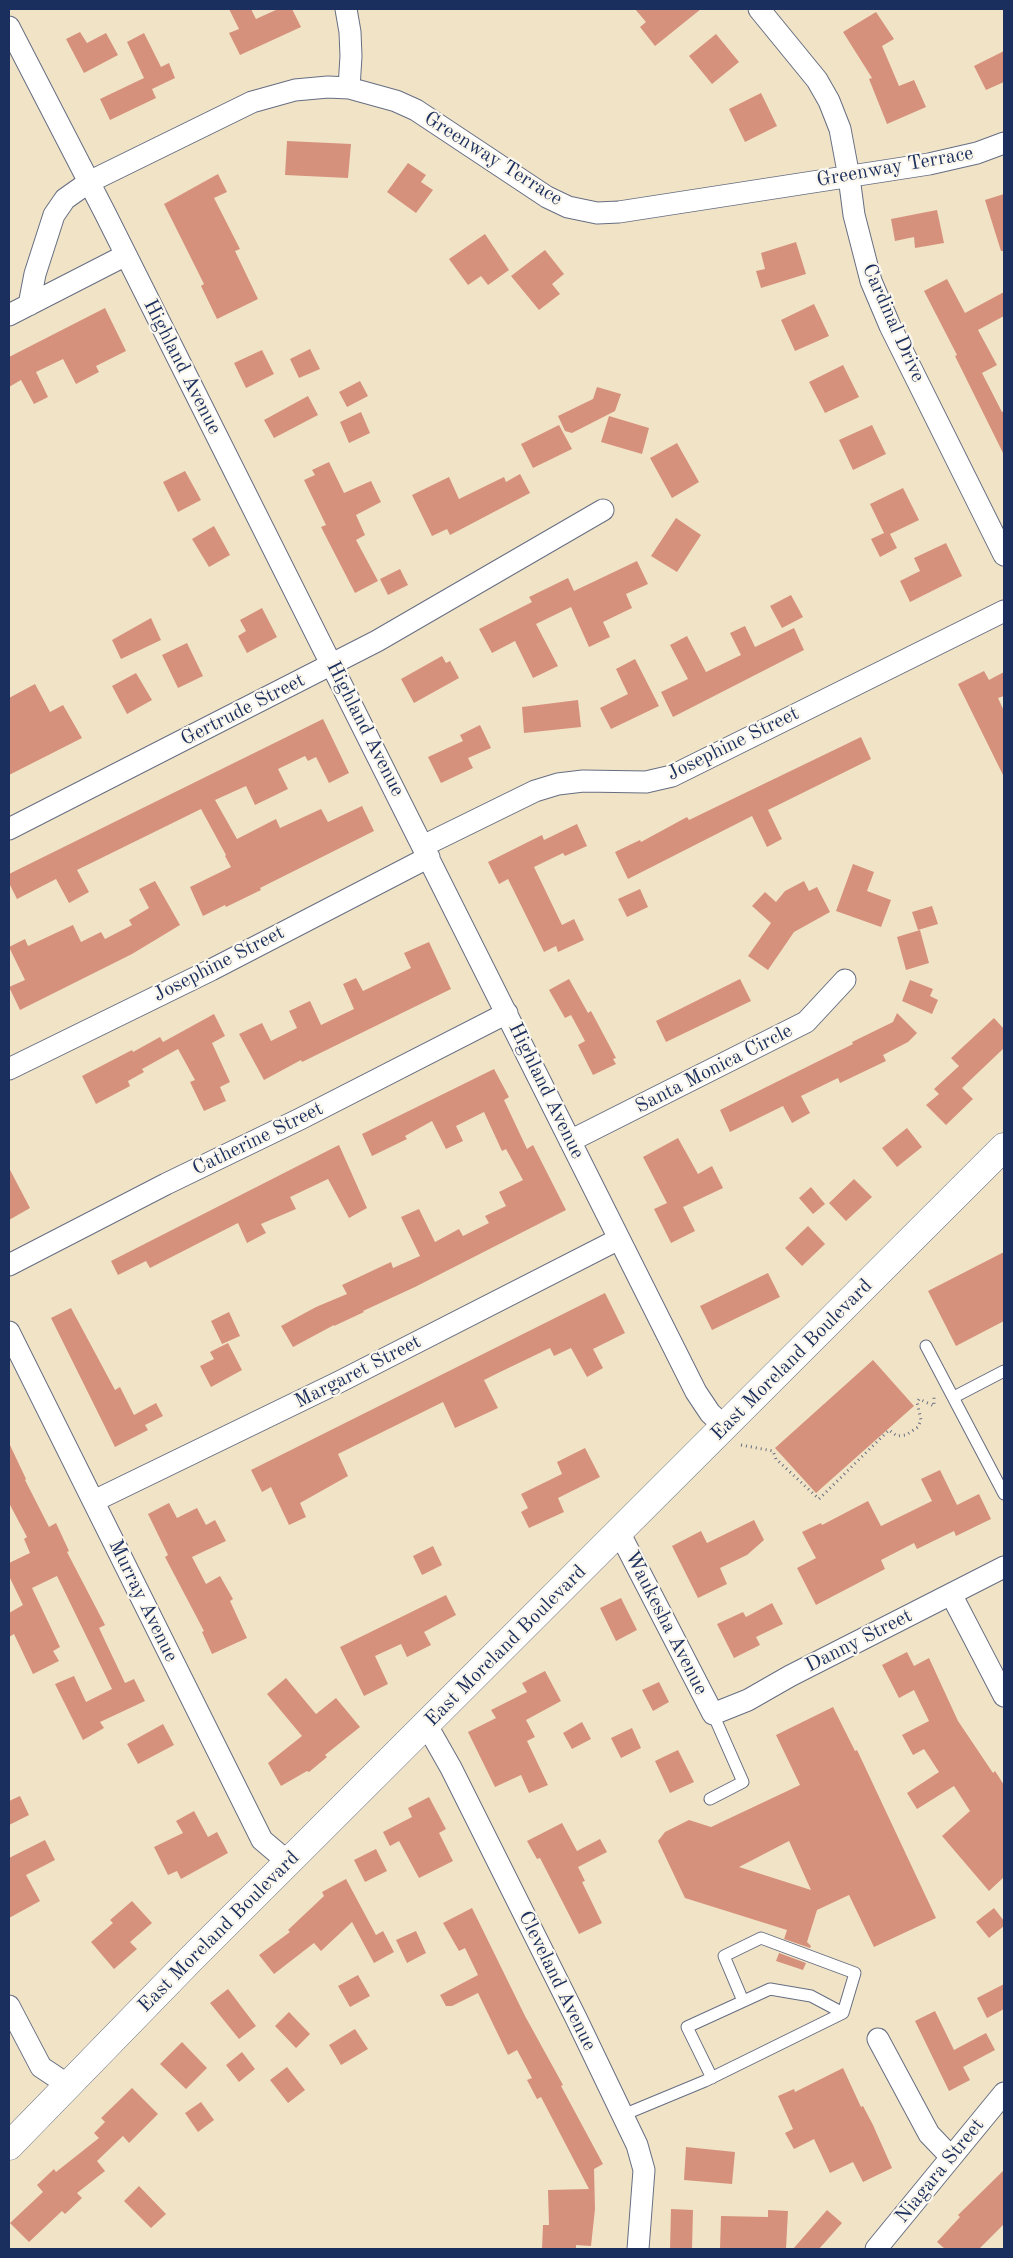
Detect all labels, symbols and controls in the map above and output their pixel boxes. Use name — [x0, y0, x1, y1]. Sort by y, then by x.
street label: Greenway Terrace — [419, 107, 567, 211]
street label: Greenway Terrace — [815, 141, 975, 193]
street label: Cardinal Drive — [856, 260, 930, 386]
street label: Highland Avenue — [138, 295, 226, 439]
street label: Highland Avenue — [321, 657, 409, 801]
street label: Gertrude Street — [177, 668, 309, 752]
street label: Josephine Street — [663, 702, 803, 786]
street label: Josephine Street — [149, 921, 289, 1007]
street label: Highland Avenue — [503, 1019, 589, 1163]
street label: Santa Monica Circle — [631, 1019, 797, 1119]
street label: Catherine Street — [189, 1097, 327, 1181]
street label: East Moreland Boulevard — [706, 1274, 878, 1446]
street label: Margaret Street — [291, 1330, 425, 1414]
street label: Murray Avenue — [103, 1536, 183, 1666]
street label: Waukesha Avenue — [619, 1547, 713, 1699]
street label: East Moreland Boulevard — [420, 1560, 592, 1732]
street label: Danny Street — [802, 1604, 916, 1678]
street label: East Moreland Boulevard — [133, 1846, 305, 2018]
street label: Cleveland Avenue — [513, 1907, 601, 2055]
street label: Niagara Street — [890, 2114, 990, 2228]

